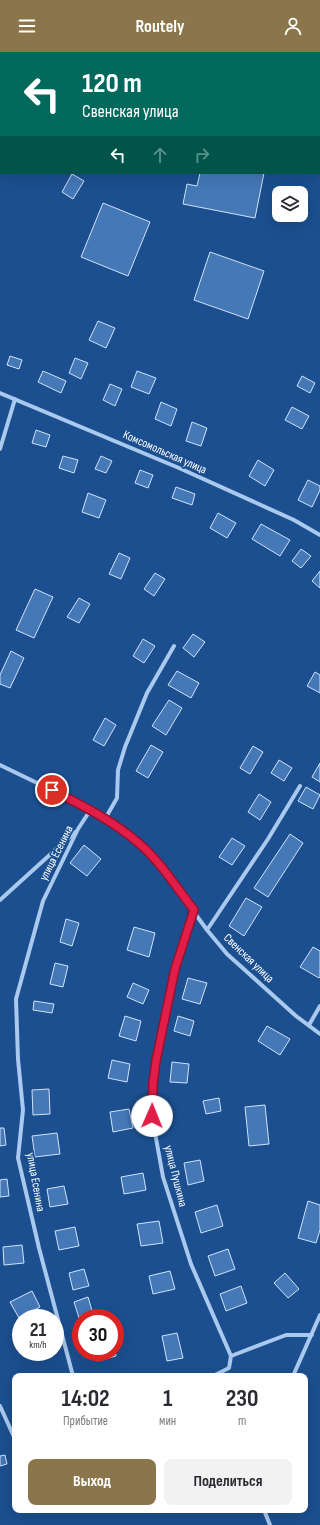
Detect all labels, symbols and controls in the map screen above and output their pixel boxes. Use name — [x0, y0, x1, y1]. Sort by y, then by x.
icon: menu — [16, 15, 38, 37]
icon: person — [282, 15, 304, 37]
text: Routely — [135, 16, 185, 37]
text: 120 m — [82, 67, 142, 100]
icon: left — [16, 68, 68, 120]
text: Свенская улица — [82, 101, 179, 122]
icon: left — [107, 144, 129, 166]
icon: ahead — [149, 144, 171, 166]
icon: right — [191, 144, 213, 166]
map controls — [272, 186, 308, 222]
button: layers — [272, 186, 308, 222]
street label: Комсомольская улица — [121, 427, 209, 478]
pin — [35, 773, 69, 807]
icon: arrive — [41, 779, 63, 801]
street label: улица Есенина — [36, 823, 77, 883]
street label: Свенская улица — [220, 931, 277, 986]
position arrow — [131, 1095, 173, 1137]
street label: улица Пушкина — [161, 1144, 190, 1209]
street label: улица Есенина — [23, 1151, 48, 1213]
speed limit sign: 30 — [72, 1309, 124, 1361]
text: 21 — [30, 1318, 46, 1342]
text: km/h — [29, 1339, 47, 1351]
text: 14:02 — [61, 1384, 110, 1413]
text: 1 — [163, 1384, 172, 1413]
text: 230 — [226, 1384, 258, 1413]
text: Прибытие — [63, 1413, 108, 1429]
text: мин — [159, 1413, 176, 1429]
text: m — [238, 1413, 246, 1429]
button: Выход — [28, 1459, 156, 1505]
button: Поделиться — [164, 1459, 292, 1505]

